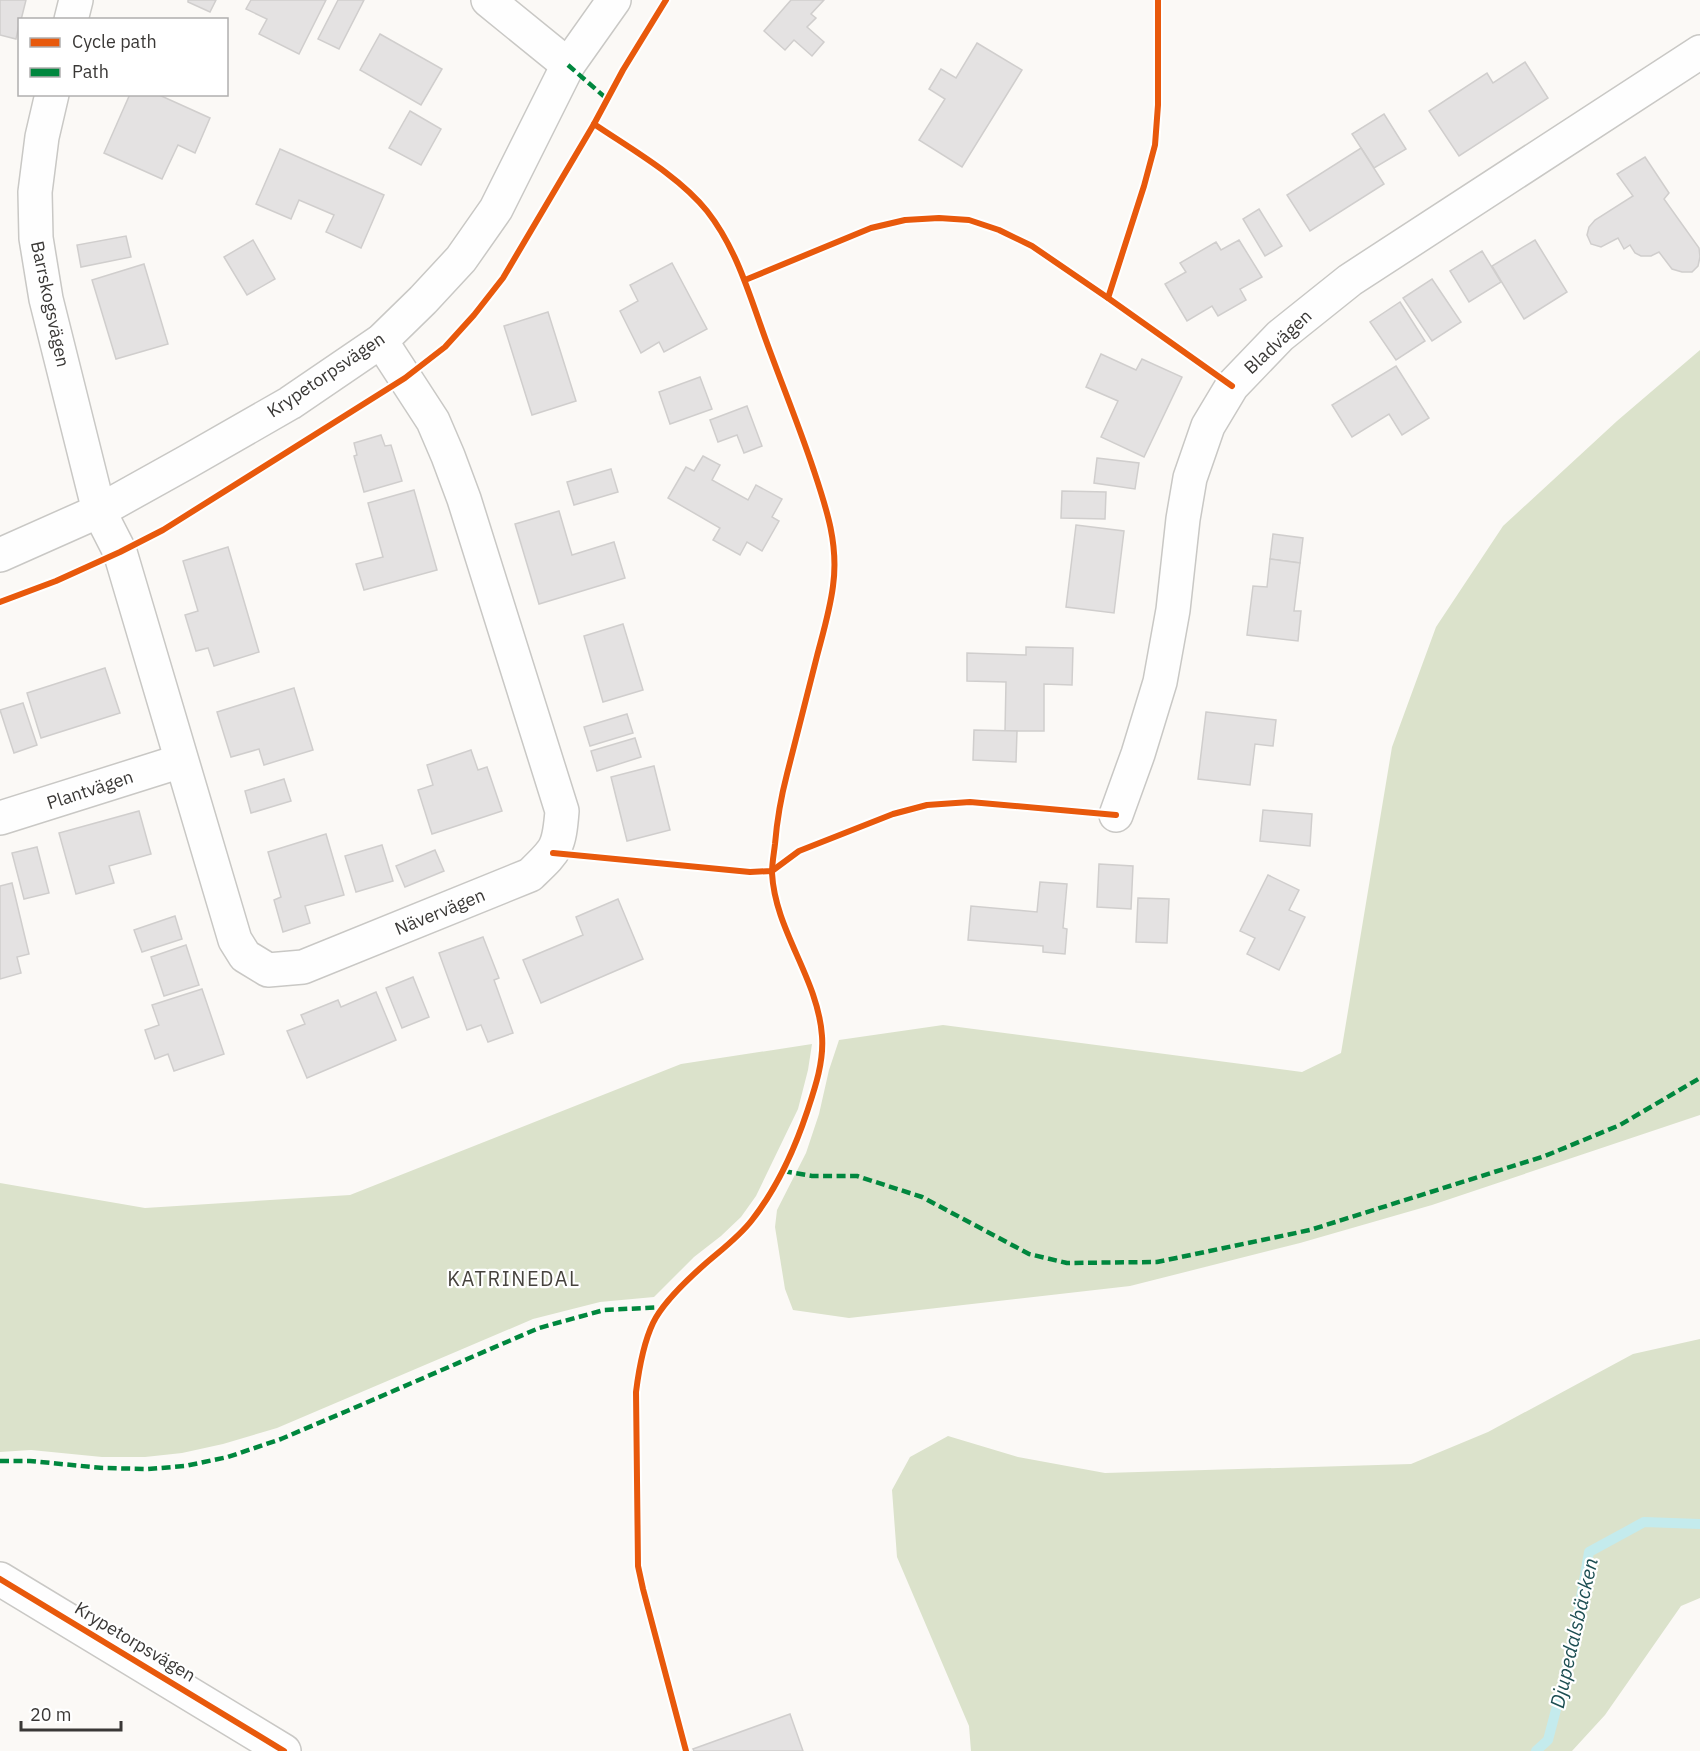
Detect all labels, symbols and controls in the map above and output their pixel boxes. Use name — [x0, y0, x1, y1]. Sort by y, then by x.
legend — [18, 18, 228, 96]
text: Cycle path — [72, 30, 157, 53]
text: Path — [72, 60, 109, 83]
street label: Barrskogsvägen — [26, 239, 75, 369]
street label: Bladvägen — [1239, 304, 1316, 379]
street label: Krypetorpsvägen — [262, 327, 389, 422]
street label: Plantvägen — [44, 765, 136, 814]
street label: Nävervägen — [391, 883, 488, 940]
district label: KATRINEDAL — [447, 1265, 581, 1292]
water label: Djupedalsbäcken — [1543, 1555, 1604, 1711]
street label: Krypetorpsvägen — [71, 1596, 200, 1687]
scale bar — [21, 1694, 122, 1732]
text: 20 m — [30, 1703, 72, 1726]

